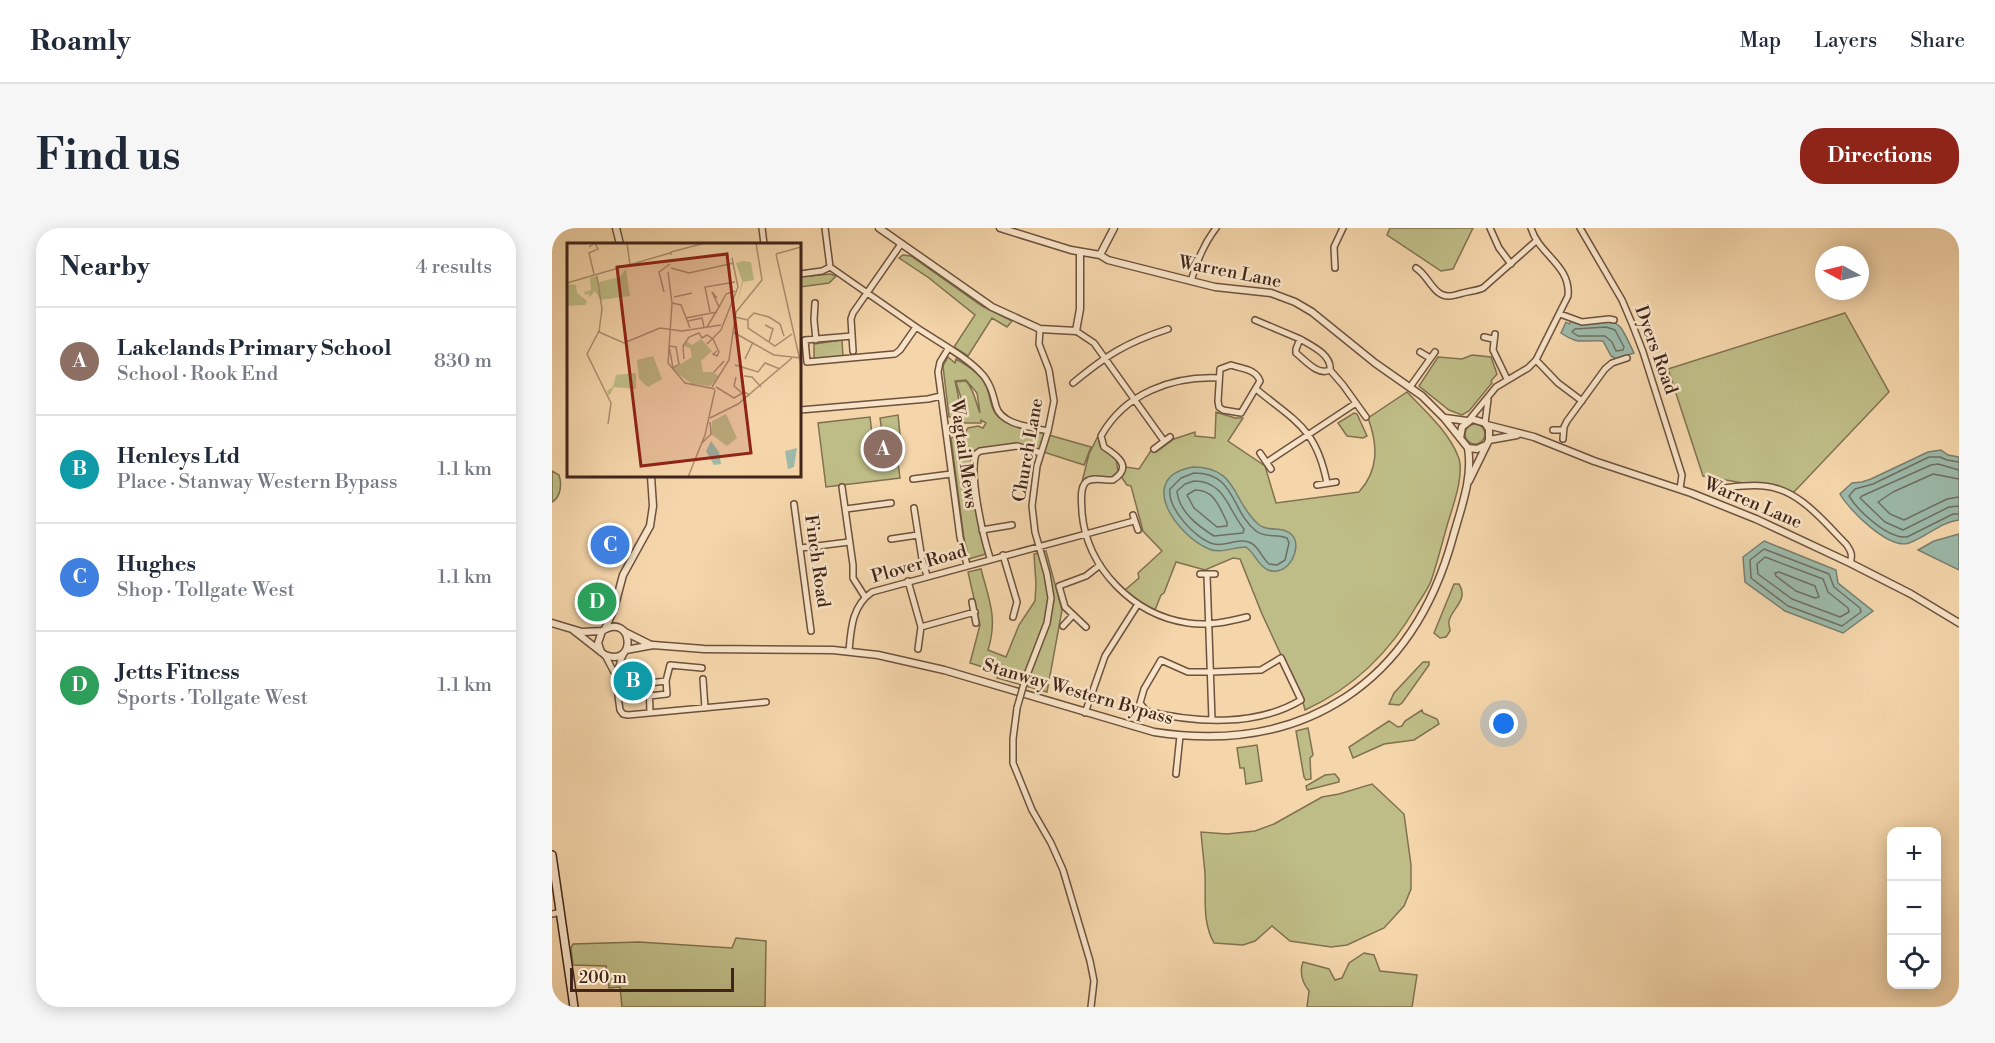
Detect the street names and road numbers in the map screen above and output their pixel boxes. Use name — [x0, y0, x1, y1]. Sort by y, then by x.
street label: Warren Lane — [1176, 251, 1283, 293]
street label: Dyers Road — [1629, 303, 1683, 398]
street label: Church Lane — [1008, 396, 1048, 504]
street label: Wagtail Mews — [945, 397, 983, 510]
street label: Warren Lane — [1700, 472, 1806, 534]
street label: Finch Road — [799, 513, 835, 610]
street label: Plover Road — [869, 539, 970, 589]
street label: Stanway Western Bypass — [980, 654, 1176, 730]

